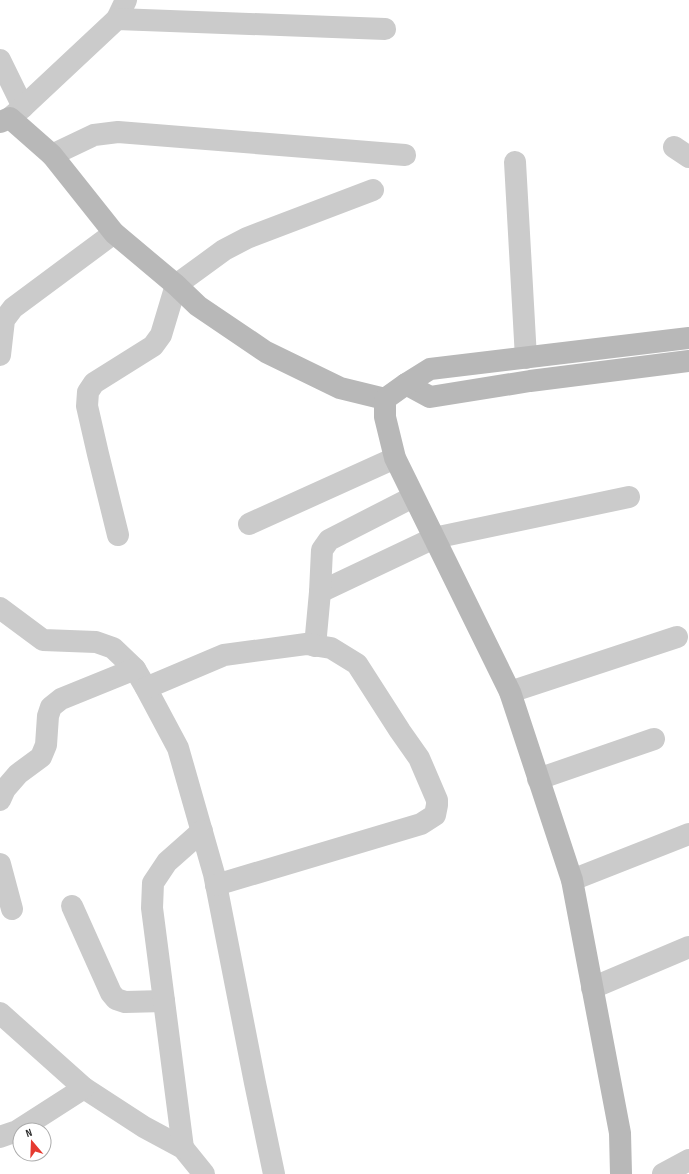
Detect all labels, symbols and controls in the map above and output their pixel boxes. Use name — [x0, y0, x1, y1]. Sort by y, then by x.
north arrow — [12, 1122, 52, 1162]
text: N — [24, 1126, 34, 1140]

